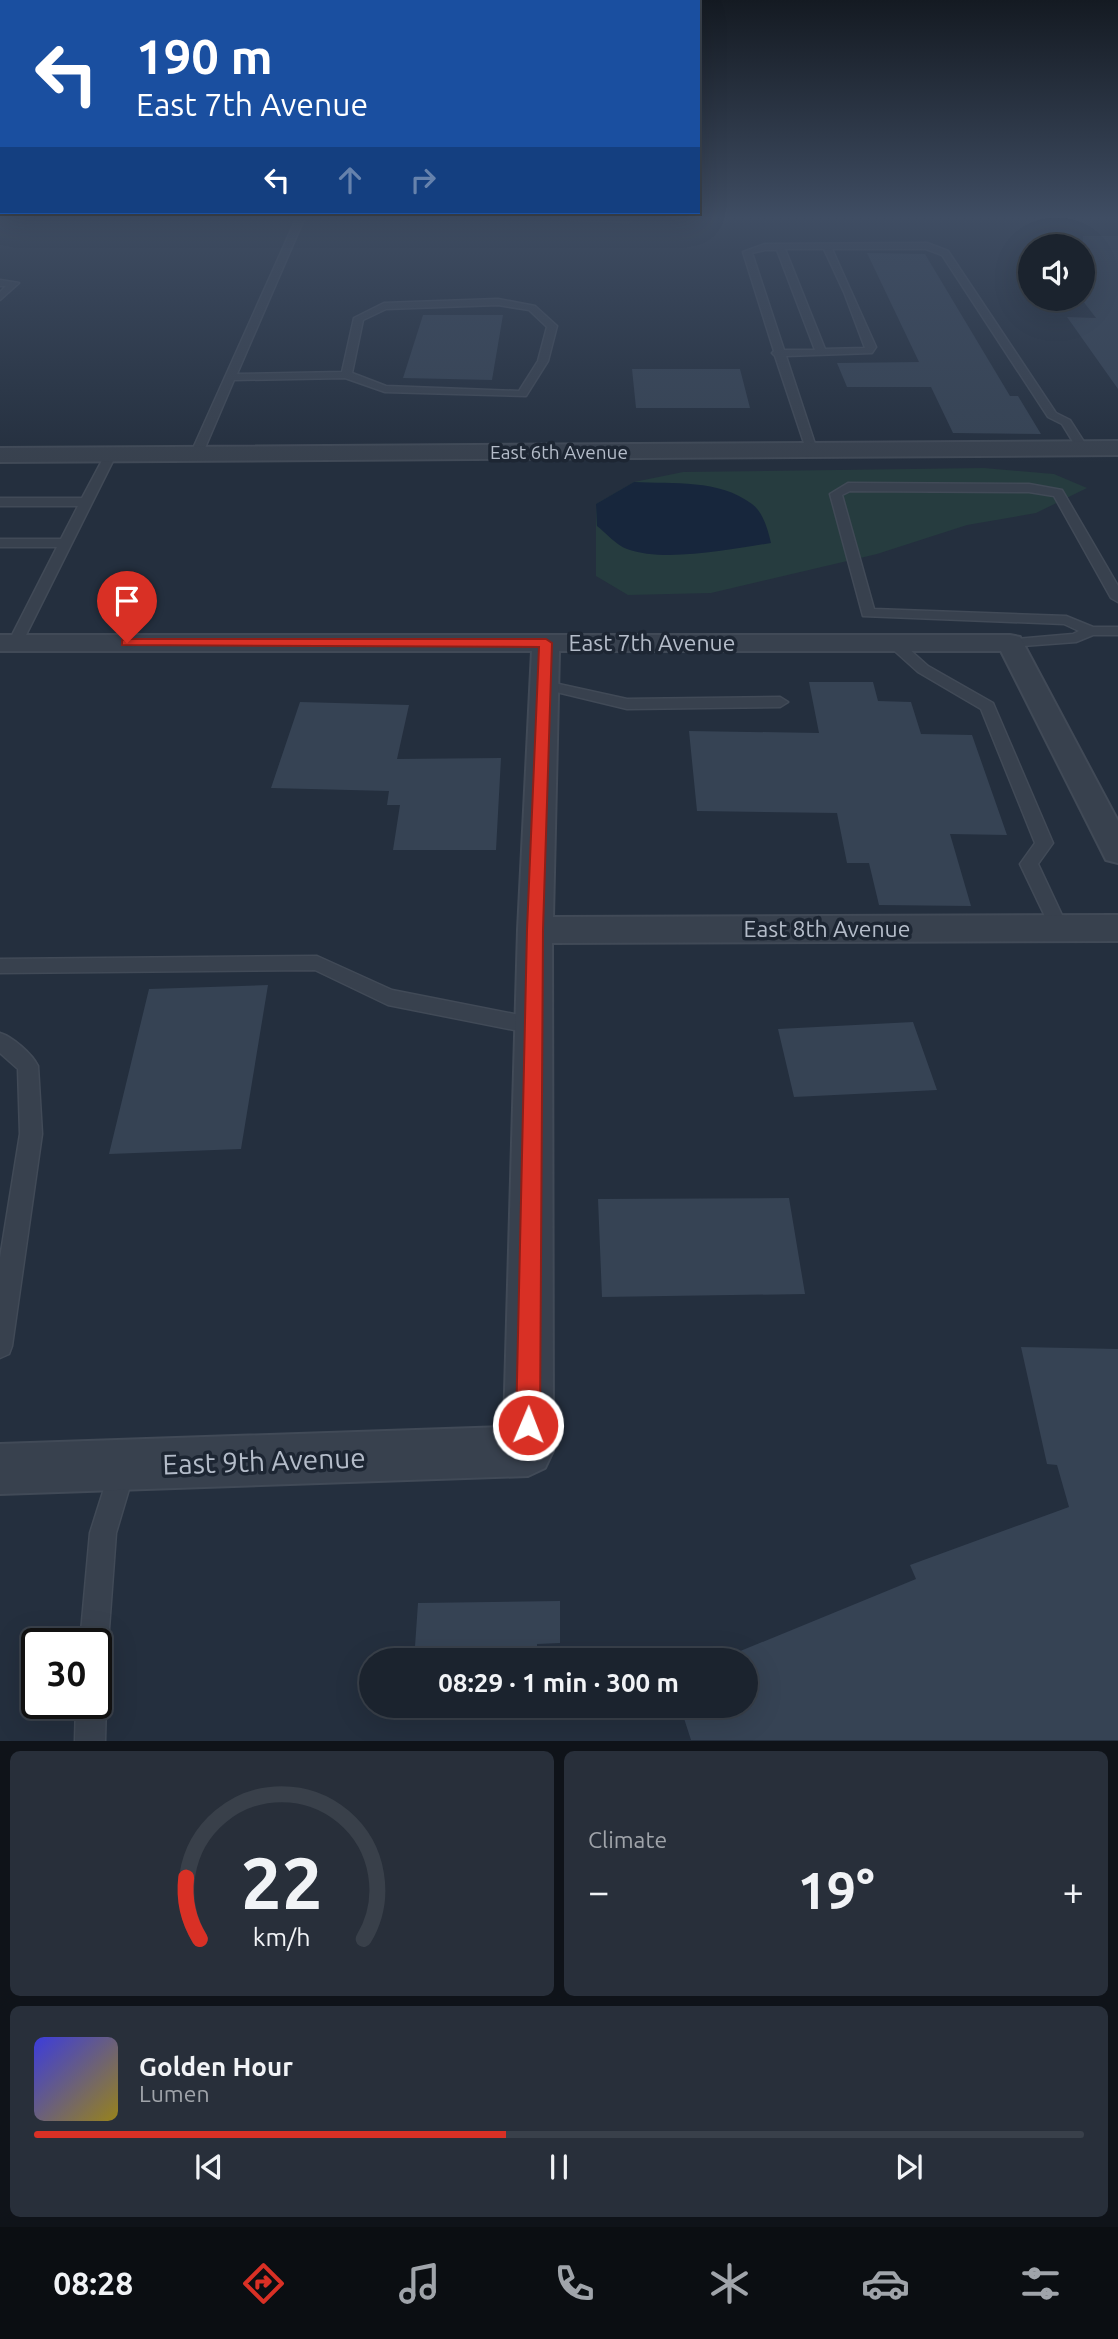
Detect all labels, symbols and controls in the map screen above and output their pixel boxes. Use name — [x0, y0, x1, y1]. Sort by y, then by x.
icon: left — [21, 28, 112, 119]
text: 190 m — [136, 28, 273, 83]
text: East 7th Avenue — [136, 86, 368, 122]
icon: left — [258, 161, 296, 199]
icon: ahead — [331, 161, 369, 199]
icon: right — [404, 161, 442, 199]
map controls — [1018, 234, 1095, 311]
button: sound — [1018, 234, 1095, 311]
street label: East 6th Avenue — [490, 441, 628, 463]
pin — [97, 571, 157, 643]
icon: arrive — [108, 582, 146, 620]
street label: East 7th Avenue — [569, 630, 735, 655]
street label: East 8th Avenue — [744, 916, 910, 941]
position arrow — [491, 1388, 565, 1462]
street label: East 9th Avenue — [162, 1441, 366, 1480]
speed limit sign: 30 — [21, 1628, 112, 1719]
text: 08:29 · 1 min · 300 m — [438, 1668, 679, 1697]
text: Climate — [588, 1827, 667, 1852]
text: 22 — [241, 1842, 323, 1924]
text: 19° — [797, 1861, 875, 1919]
text: − — [588, 1870, 609, 1912]
text: + — [1063, 1870, 1084, 1912]
text: km/h — [253, 1923, 311, 1951]
text: Golden Hour — [139, 2052, 293, 2081]
text: Lumen — [139, 2081, 210, 2106]
icon: previous — [190, 2148, 228, 2186]
icon: pause — [540, 2148, 578, 2186]
icon: next — [890, 2148, 928, 2186]
icon: directions — [239, 2259, 288, 2308]
icon: music — [395, 2259, 444, 2308]
icon: phone — [550, 2259, 599, 2308]
icon: climate — [705, 2259, 754, 2308]
icon: car — [861, 2259, 910, 2308]
icon: filters — [1016, 2259, 1065, 2308]
text: 08:28 — [53, 2265, 133, 2301]

